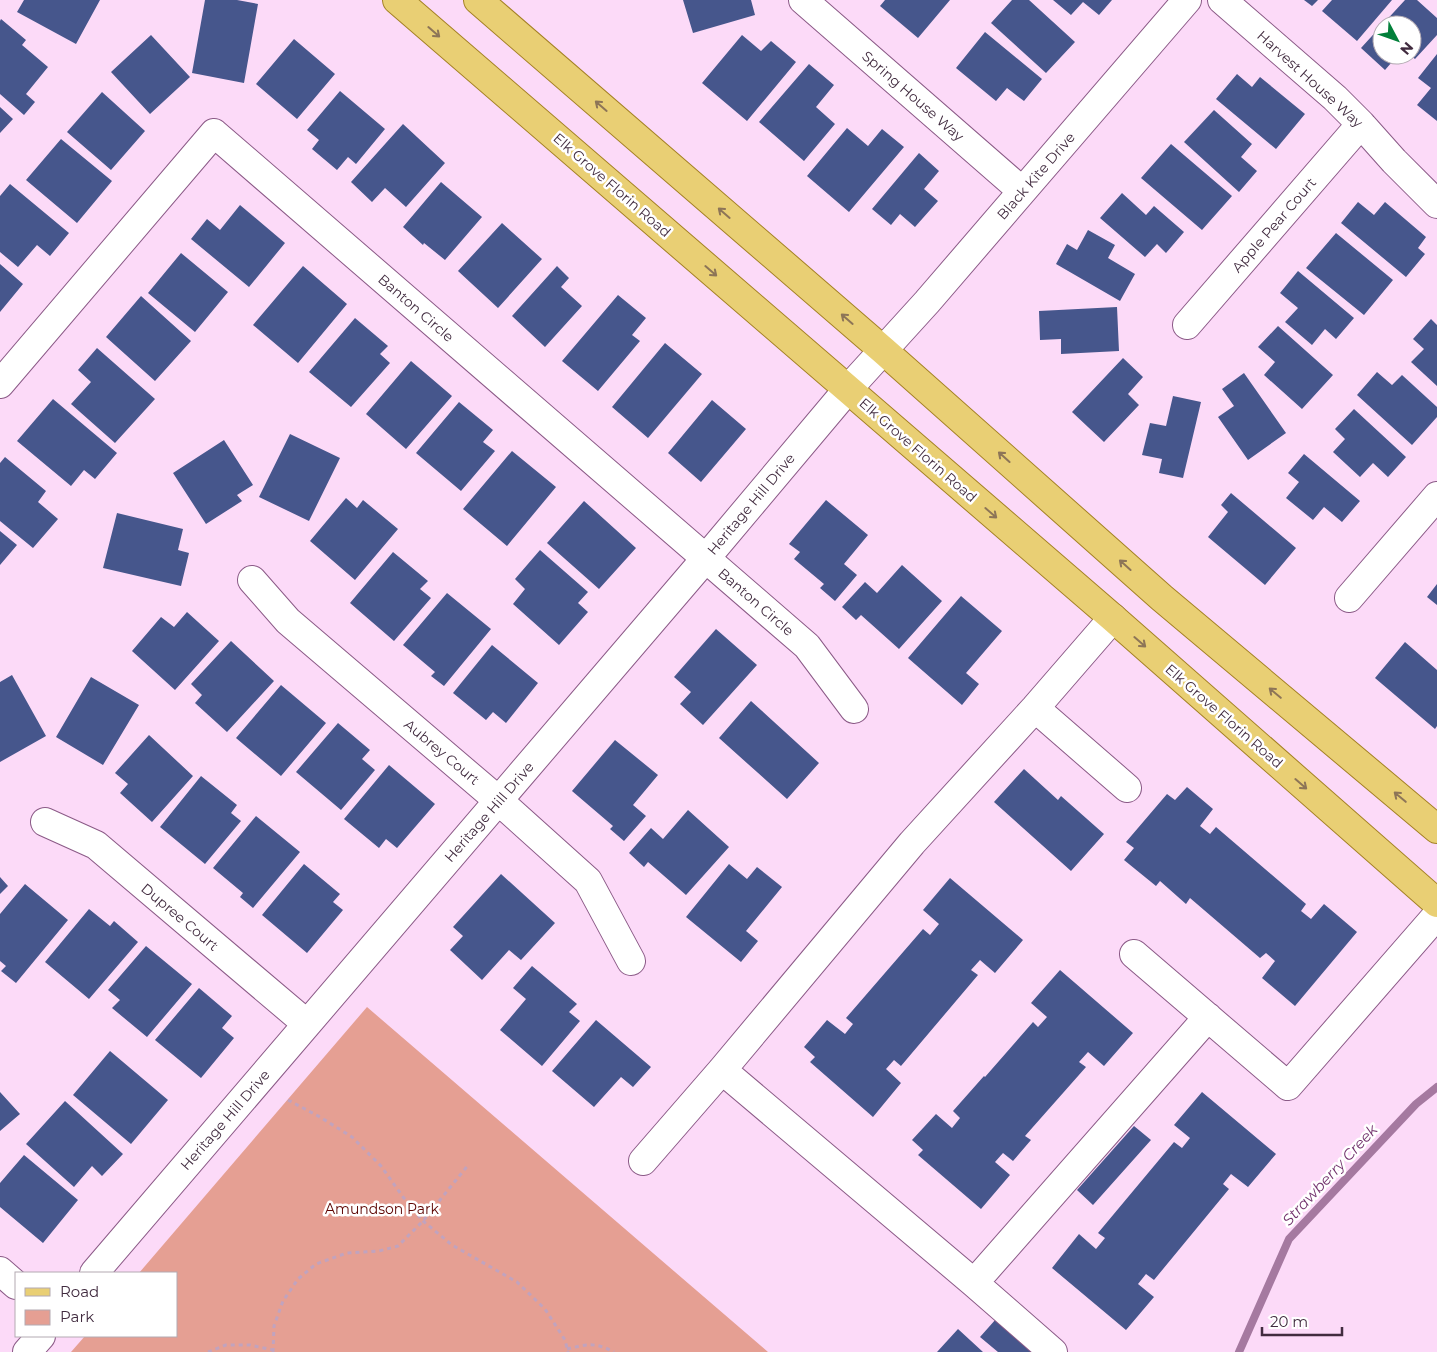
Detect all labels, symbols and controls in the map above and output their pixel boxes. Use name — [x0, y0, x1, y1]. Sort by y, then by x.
north arrow — [1372, 15, 1422, 65]
one-way arrow — [427, 26, 440, 37]
street label: Harvest House Way — [1253, 27, 1367, 132]
text: N — [1396, 38, 1417, 59]
street label: Spring House Way — [858, 47, 968, 145]
one-way arrow — [595, 101, 608, 112]
street label: Elk Grove Florin Road — [550, 129, 674, 241]
street label: Black Kite Drive — [993, 129, 1079, 223]
street label: Apple Pear Court — [1228, 174, 1320, 276]
one-way arrow — [717, 207, 730, 218]
one-way arrow — [705, 266, 718, 277]
street label: Banton Circle — [374, 270, 458, 346]
one-way arrow — [840, 313, 853, 325]
street label: Elk Grove Florin Road — [856, 394, 980, 506]
street label: Heritage Hill Drive — [703, 449, 799, 559]
one-way arrow — [997, 451, 1010, 463]
one-way arrow — [984, 507, 997, 518]
one-way arrow — [1119, 560, 1132, 571]
street label: Banton Circle — [714, 564, 798, 640]
one-way arrow — [1133, 636, 1146, 647]
street label: Elk Grove Florin Road — [1162, 660, 1286, 772]
one-way arrow — [1269, 687, 1282, 698]
street label: Aubrey Court — [401, 715, 484, 789]
street label: Heritage Hill Drive — [440, 758, 538, 866]
one-way arrow — [1295, 778, 1308, 790]
one-way arrow — [1393, 792, 1406, 803]
street label: Dupree Court — [138, 879, 223, 955]
street label: Heritage Hill Drive — [176, 1066, 274, 1174]
water label: Strawberry Creek — [1278, 1119, 1382, 1229]
park label: Amundson Park — [325, 1200, 440, 1218]
legend — [15, 1272, 178, 1337]
text: Road — [60, 1282, 99, 1301]
scale bar — [1262, 1304, 1342, 1336]
text: Park — [60, 1307, 94, 1326]
text: 20 m — [1270, 1312, 1308, 1331]

